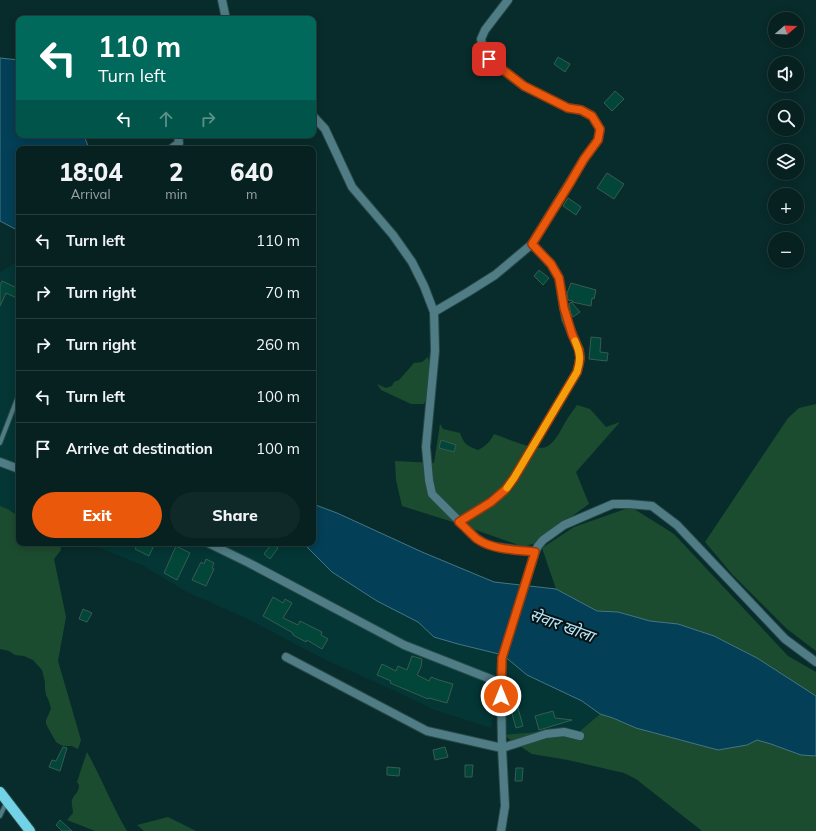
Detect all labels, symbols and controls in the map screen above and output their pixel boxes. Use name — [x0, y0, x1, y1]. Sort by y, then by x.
north arrow — [768, 12, 804, 48]
map controls — [768, 12, 804, 268]
text: 110 m — [98, 29, 181, 64]
icon: left — [32, 32, 84, 84]
pin — [472, 42, 506, 76]
icon: arrive — [478, 48, 500, 70]
button: sound — [768, 56, 804, 92]
text: Turn left — [98, 64, 166, 87]
button: search — [768, 100, 804, 136]
icon: left — [113, 108, 135, 130]
icon: ahead — [155, 108, 177, 130]
icon: right — [197, 108, 219, 130]
button: layers — [768, 144, 804, 180]
text: 18:04 — [59, 157, 123, 187]
text: 2 — [169, 157, 184, 187]
text: 640 — [230, 157, 273, 187]
text: Arrival — [71, 186, 111, 202]
text: min — [165, 186, 187, 202]
text: m — [246, 186, 257, 202]
button: + — [768, 188, 804, 224]
icon: left — [32, 230, 54, 252]
text: Turn left — [66, 231, 125, 250]
text: 110 m — [256, 231, 300, 250]
button: − — [768, 232, 804, 268]
icon: right — [32, 282, 54, 304]
text: Turn right — [66, 283, 136, 302]
text: 70 m — [265, 283, 300, 302]
icon: right — [32, 334, 54, 356]
text: Turn right — [66, 335, 136, 354]
text: 260 m — [256, 335, 300, 354]
icon: left — [32, 386, 54, 408]
text: Turn left — [66, 387, 125, 406]
text: 100 m — [256, 387, 300, 406]
icon: arrive — [32, 438, 54, 460]
text: Arrive at destination — [66, 439, 213, 458]
text: 100 m — [256, 439, 300, 458]
button: Exit — [32, 492, 162, 538]
button: Share — [170, 492, 300, 538]
water label: सेवार खोला — [527, 604, 599, 647]
position arrow — [480, 675, 522, 717]

